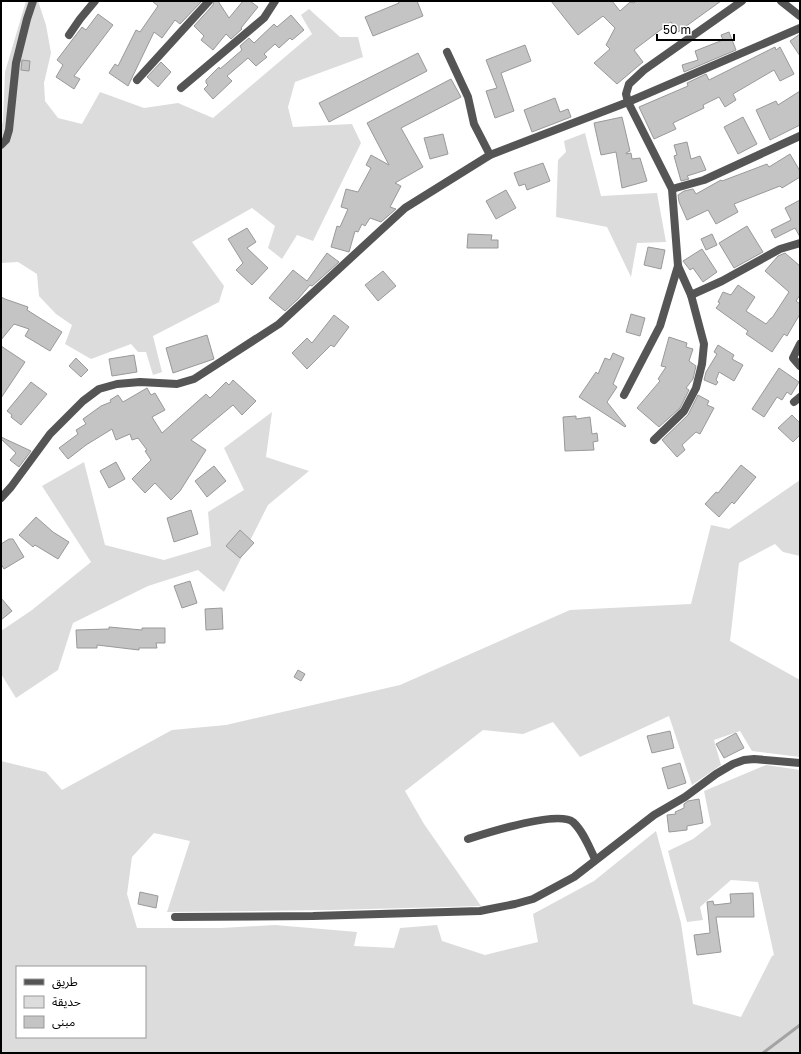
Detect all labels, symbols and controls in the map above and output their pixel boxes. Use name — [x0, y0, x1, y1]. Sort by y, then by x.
scale bar — [657, 16, 734, 42]
text: 50 m — [663, 22, 691, 37]
legend — [16, 966, 146, 1038]
text: طريق — [52, 974, 78, 990]
text: حديقة — [52, 994, 81, 1009]
text: مبنى — [52, 1014, 75, 1029]

